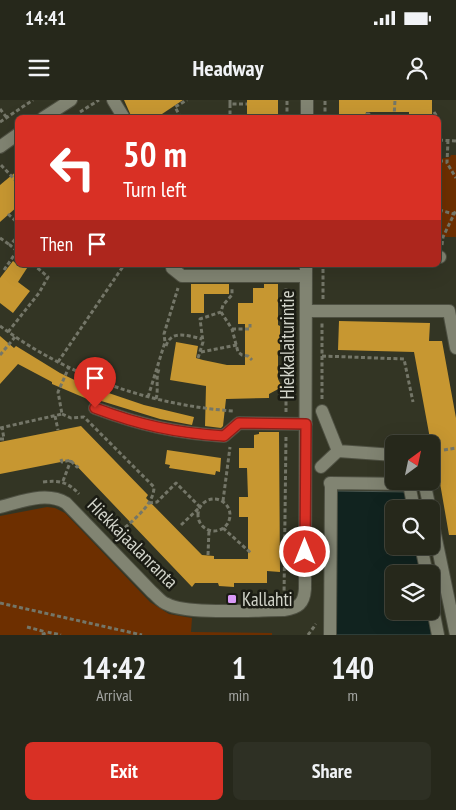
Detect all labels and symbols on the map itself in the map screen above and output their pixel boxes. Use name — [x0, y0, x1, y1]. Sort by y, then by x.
street label: Hiekkalaiturintie — [275, 290, 299, 399]
pin — [74, 357, 116, 408]
north arrow — [385, 435, 440, 490]
street label: Hiekkajaalanranta — [83, 493, 183, 593]
position arrow — [278, 525, 330, 577]
place label: Kallahti — [242, 587, 293, 611]
marker: Kallahti — [226, 593, 238, 605]

